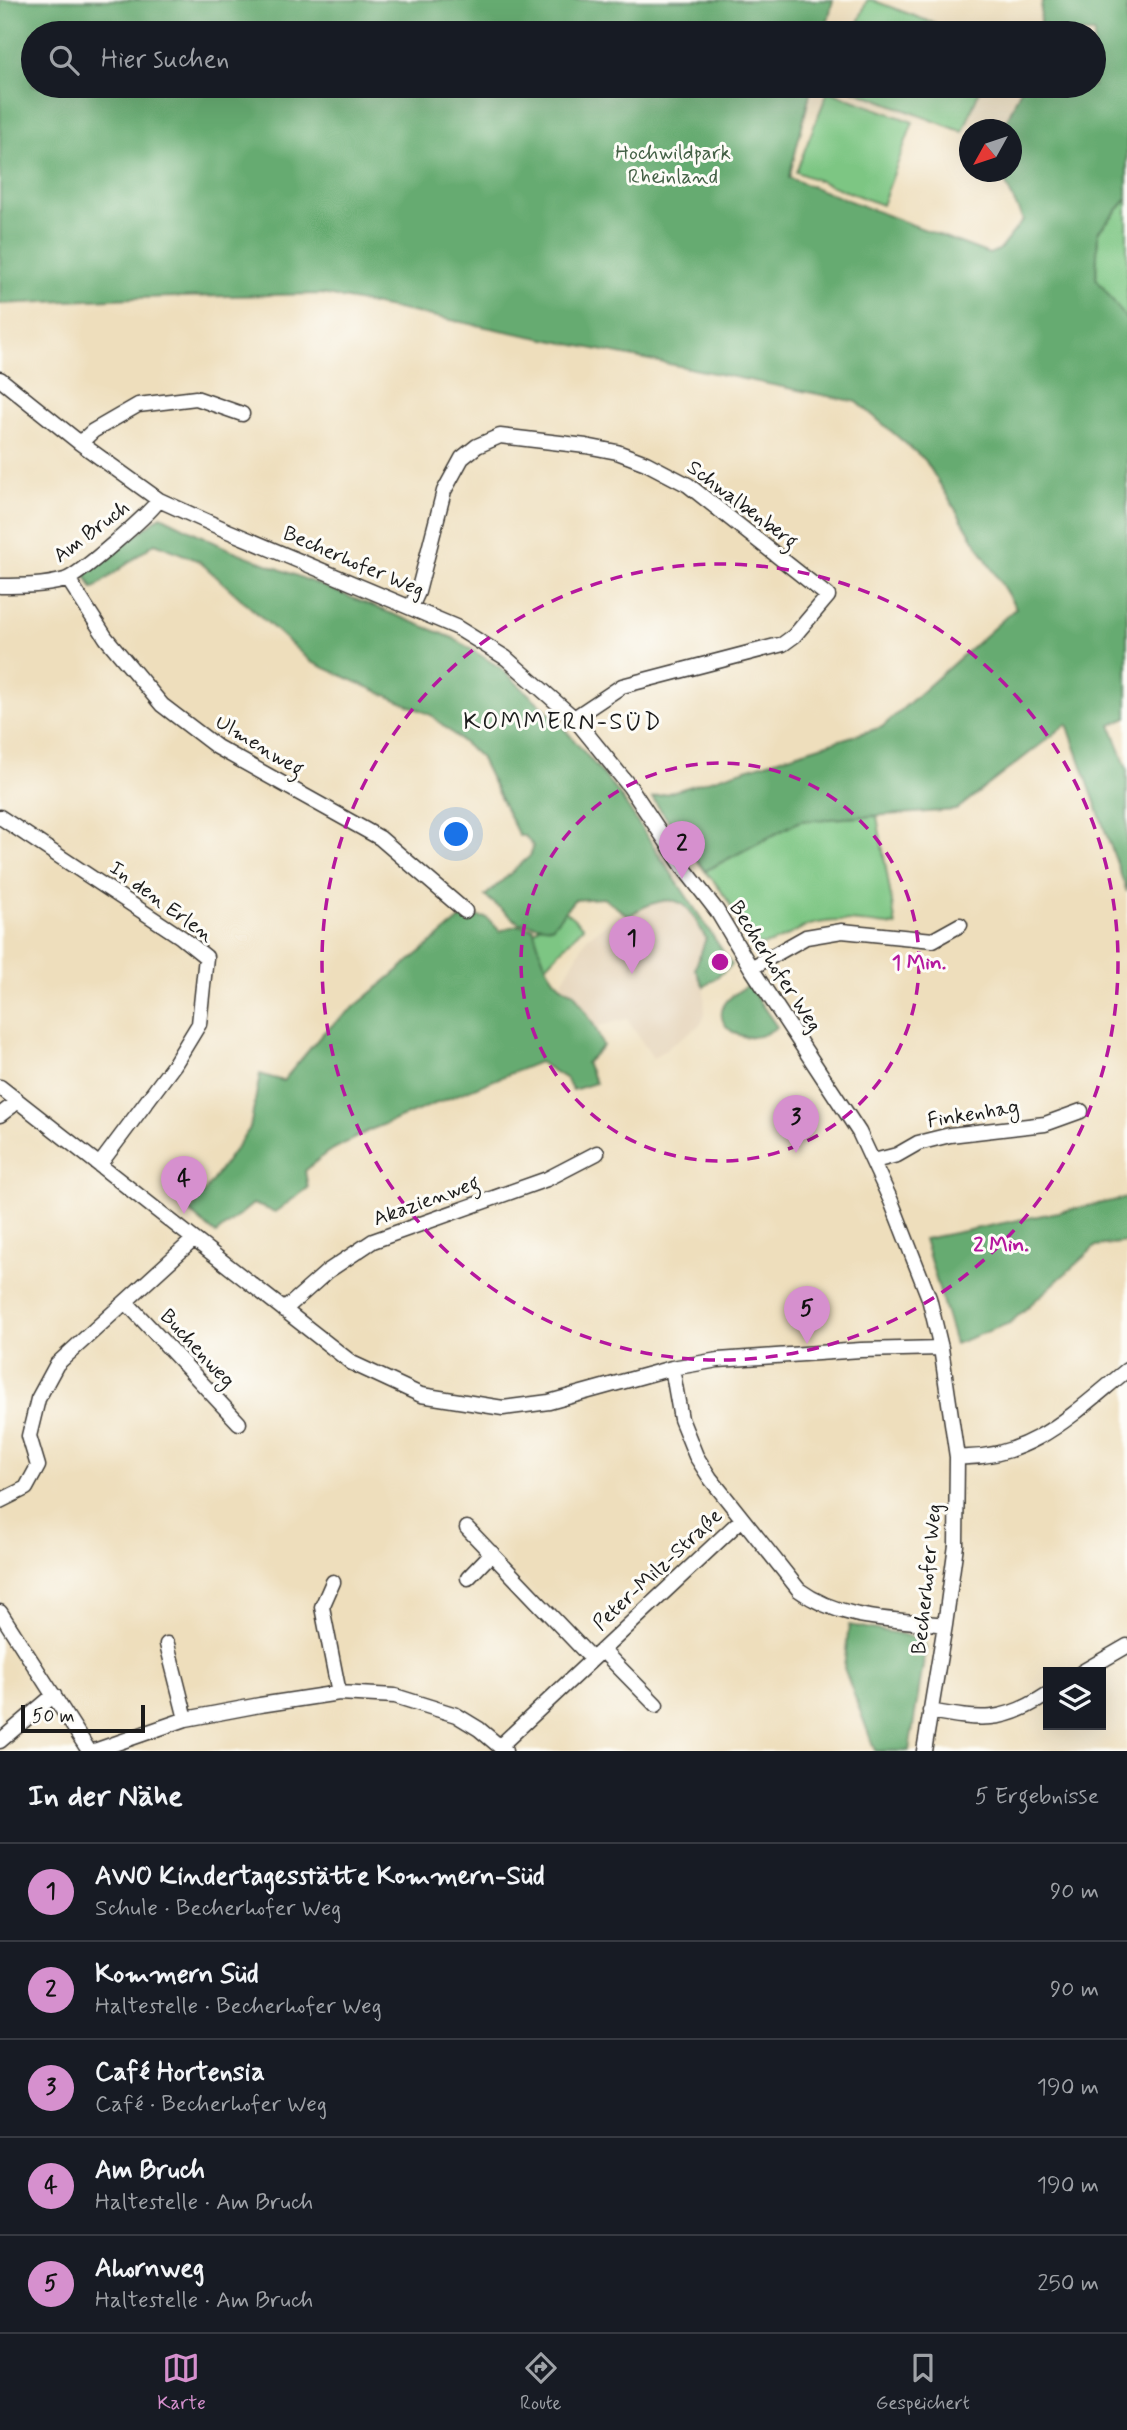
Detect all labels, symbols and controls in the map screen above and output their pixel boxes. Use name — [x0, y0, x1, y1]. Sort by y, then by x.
search box — [21, 21, 1106, 98]
icon: search — [45, 41, 83, 79]
text: Hier suchen — [101, 43, 229, 77]
north arrow — [959, 119, 1022, 182]
park label: Hochwildpark Rheinland — [615, 139, 731, 191]
street label: Schwalbenberg — [680, 454, 804, 557]
street label: Am Bruch — [48, 494, 135, 570]
street label: Becherhofer Weg — [279, 519, 429, 604]
district label: KOMMERN-SÜD — [463, 707, 663, 738]
street label: Ulmenweg — [209, 708, 309, 785]
your location — [439, 817, 473, 851]
pin: 2 — [659, 821, 705, 879]
street label: In den Erlen — [104, 854, 220, 950]
street label: Becherhofer Weg — [722, 895, 828, 1038]
pin: 1 — [609, 916, 655, 974]
text: 1 Min. — [892, 949, 946, 977]
centre of rings — [708, 950, 732, 974]
street label: Finkenhag — [925, 1093, 1021, 1136]
pin: 3 — [773, 1095, 819, 1153]
pin: 4 — [161, 1156, 207, 1214]
street label: Akazienweg — [369, 1169, 484, 1235]
text: 2 Min. — [973, 1231, 1029, 1259]
pin: 5 — [784, 1286, 830, 1344]
street label: Buchenweg — [153, 1303, 241, 1395]
street label: Peter-Milz-Straße — [587, 1502, 728, 1637]
street label: Becherhofer Weg — [905, 1502, 949, 1656]
map controls — [1043, 1667, 1106, 1730]
button: layers — [1043, 1667, 1106, 1730]
scale bar — [21, 1702, 145, 1734]
text: 50 m — [32, 1704, 75, 1729]
text: In der Nähe — [28, 1777, 183, 1816]
text: 5 Ergebnisse — [975, 1782, 1099, 1812]
text: AWO Kindertagesstätte Kommern-Süd — [95, 1860, 545, 1894]
text: 1 — [46, 1877, 56, 1907]
text: 90 m — [1050, 1877, 1099, 1907]
text: Schule · Becherhofer Weg — [95, 1894, 341, 1924]
text: Kommern Süd — [95, 1958, 259, 1992]
text: 2 — [45, 1975, 57, 2005]
text: 90 m — [1050, 1975, 1099, 2005]
text: Haltestelle · Becherhofer Weg — [95, 1992, 382, 2022]
text: Café Hortensia — [95, 2056, 265, 2090]
text: 3 — [46, 2073, 56, 2103]
text: 190 m — [1037, 2073, 1099, 2103]
text: Café · Becherhofer Weg — [95, 2090, 327, 2120]
text: Am Bruch — [95, 2154, 205, 2188]
text: 4 — [44, 2171, 58, 2201]
text: 190 m — [1037, 2171, 1099, 2201]
text: Haltestelle · Am Bruch — [95, 2188, 313, 2218]
text: Ahornweg — [95, 2252, 204, 2286]
text: 5 — [44, 2269, 58, 2299]
text: 250 m — [1037, 2269, 1099, 2299]
text: Haltestelle · Am Bruch — [95, 2286, 313, 2316]
tab: Karte — [157, 2349, 206, 2416]
tab: Route — [520, 2349, 561, 2416]
tab: Gespeichert — [876, 2349, 970, 2416]

